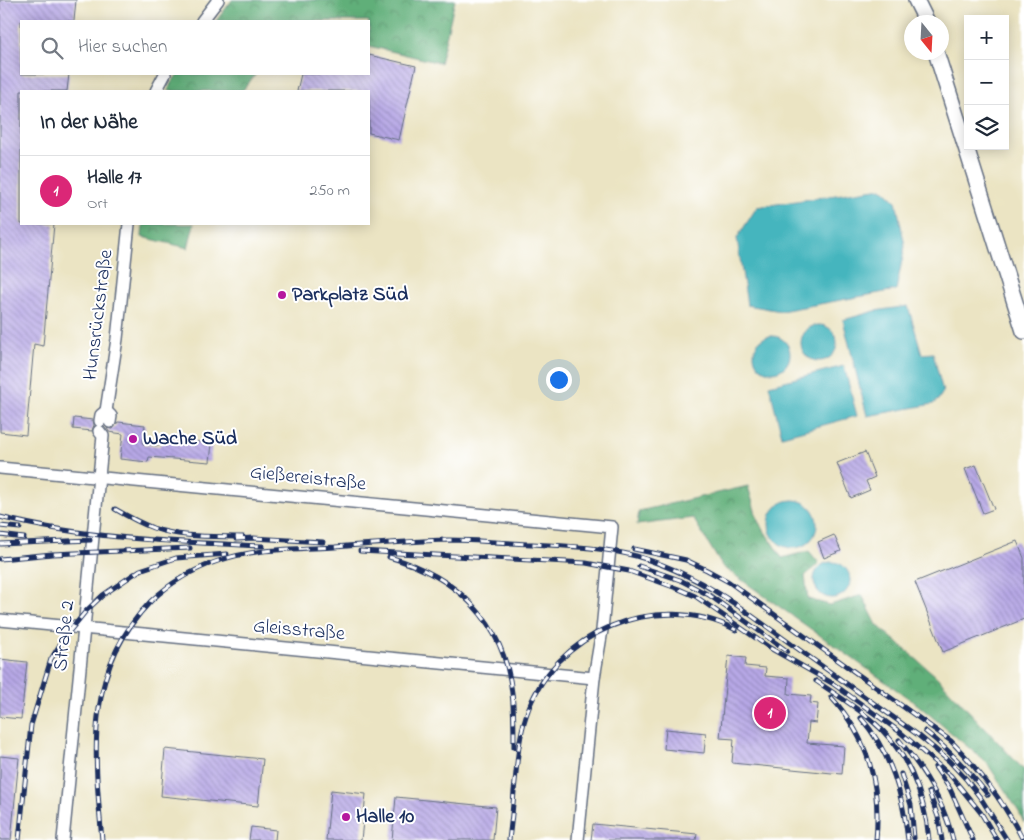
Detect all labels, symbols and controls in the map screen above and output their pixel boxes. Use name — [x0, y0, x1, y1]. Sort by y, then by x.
north arrow — [904, 15, 949, 60]
map controls — [964, 15, 1009, 150]
button: + — [964, 15, 1009, 60]
search box — [20, 20, 370, 75]
icon: search — [38, 34, 66, 62]
text: Hier suchen — [78, 34, 167, 61]
button: − — [964, 60, 1009, 105]
button: layers — [964, 105, 1009, 150]
text: In der Nähe — [40, 108, 138, 138]
text: Halle 17 — [87, 165, 142, 192]
text: 1 — [53, 179, 59, 203]
text: 250 m — [310, 179, 350, 203]
text: Ort — [87, 192, 108, 216]
street label: Hunsrückstraße — [77, 248, 121, 382]
place label: Parkplatz Süd — [292, 281, 409, 310]
marker: Parkplatz Süd — [276, 289, 288, 301]
your location — [546, 367, 572, 393]
place label: Wache Süd — [143, 425, 238, 454]
marker: Wache Süd — [127, 433, 139, 445]
street label: Gießereistraße — [248, 458, 368, 500]
street label: Straße 2 — [47, 599, 83, 673]
street label: Gleisstraße — [252, 613, 346, 649]
pin: 1 — [754, 694, 786, 732]
place label: Halle 10 — [356, 803, 414, 832]
marker: Halle 10 — [340, 811, 352, 823]

